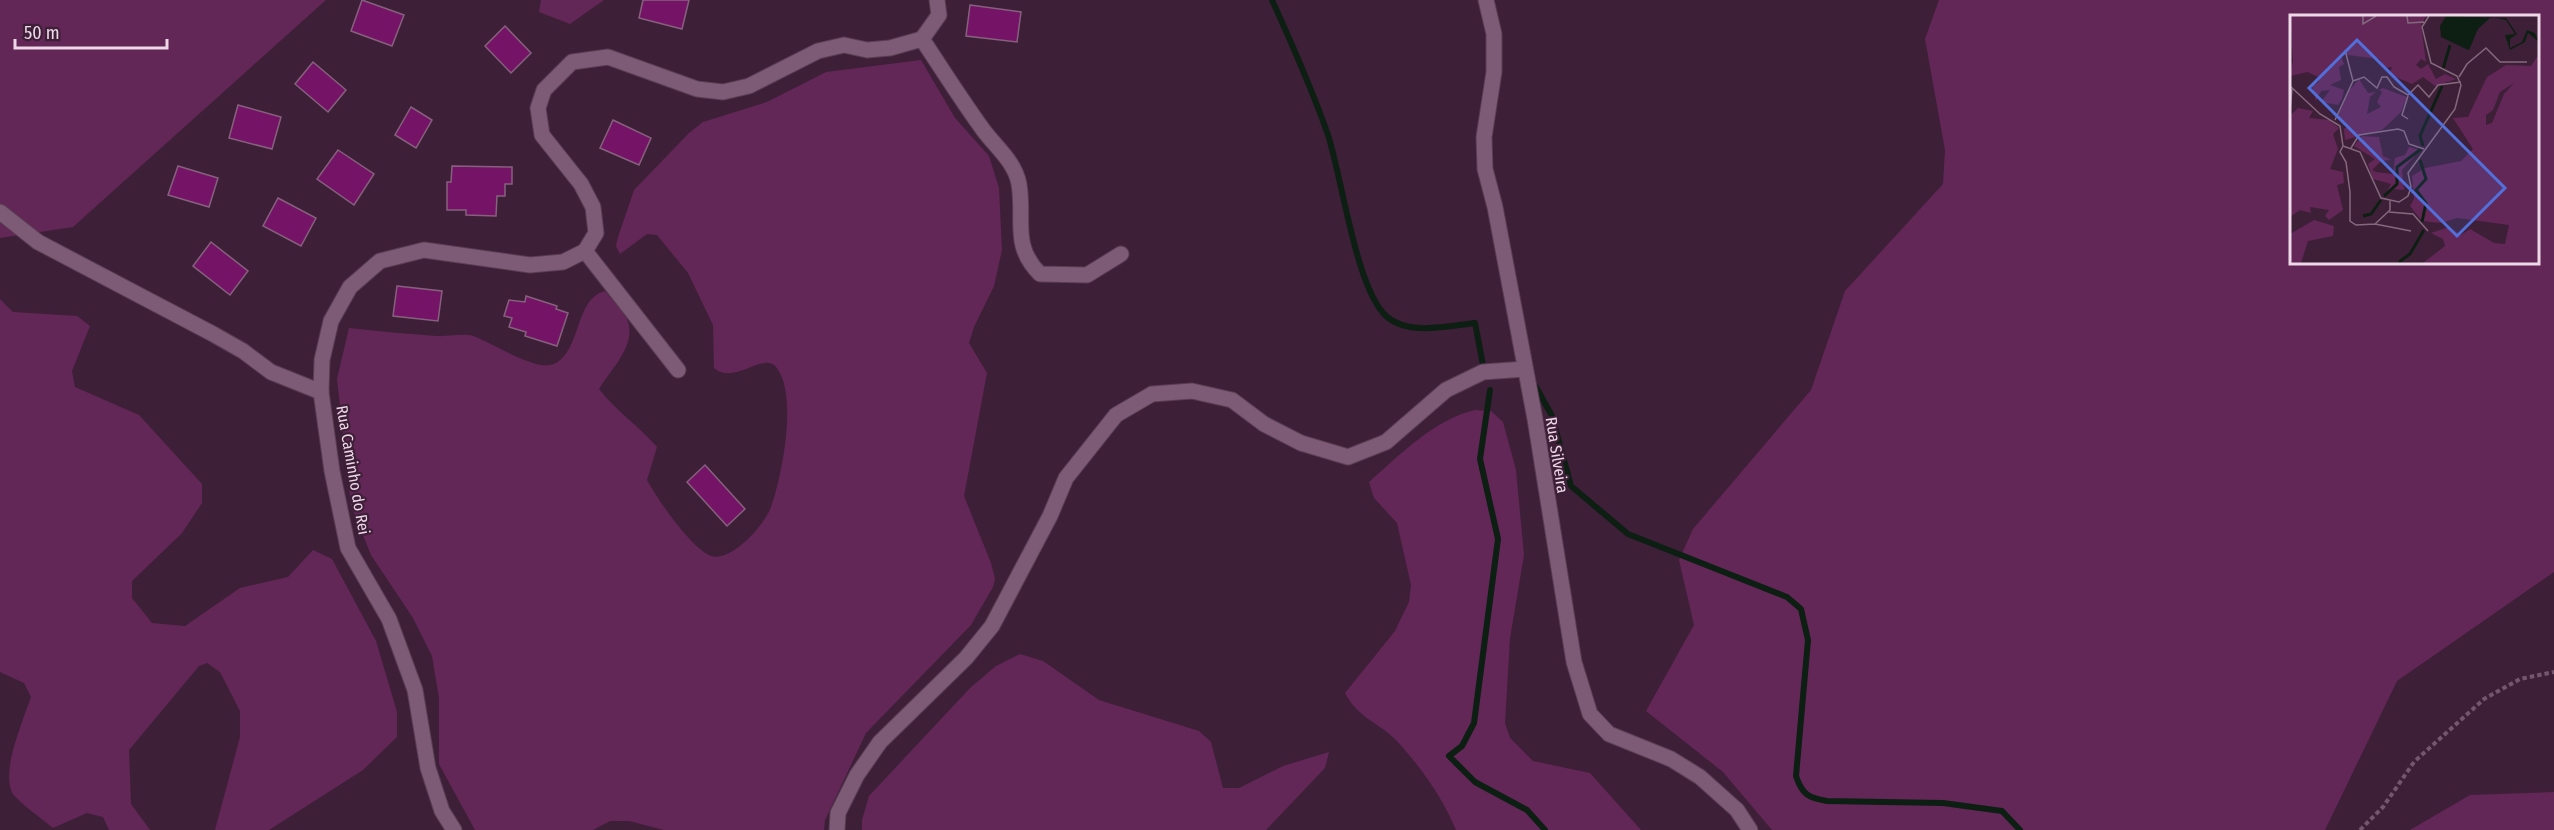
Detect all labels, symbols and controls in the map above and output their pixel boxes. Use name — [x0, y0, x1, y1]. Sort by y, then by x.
scale bar — [15, 12, 166, 50]
inset map — [2290, 15, 2539, 264]
text: 50 m — [24, 22, 60, 44]
street label: Rua Caminho do Rei — [332, 404, 374, 536]
street label: Rua Silveira — [1542, 416, 1572, 494]

